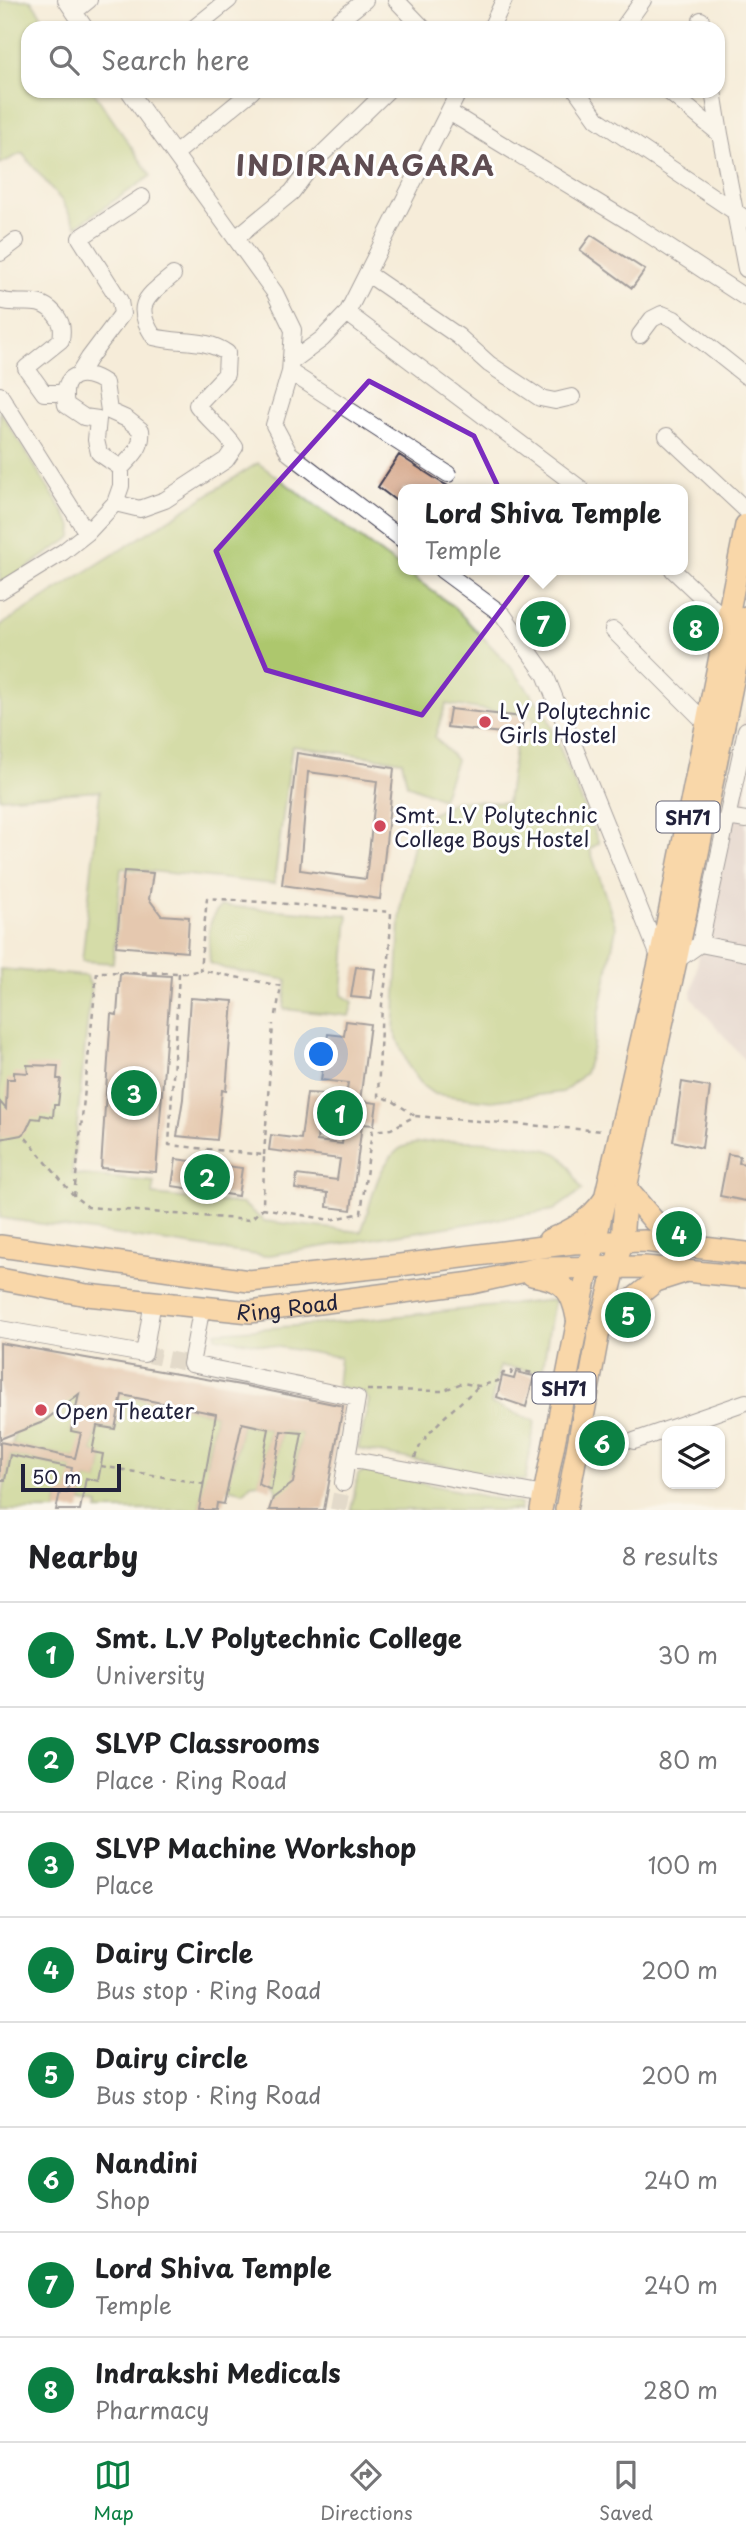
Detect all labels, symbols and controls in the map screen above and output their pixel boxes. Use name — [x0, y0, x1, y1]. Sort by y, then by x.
search box — [21, 21, 725, 98]
text: Search here — [101, 40, 250, 79]
icon: search — [45, 41, 83, 79]
district label: INDIRANAGARA — [236, 143, 496, 186]
popup — [398, 484, 688, 575]
text: Lord Shiva Temple — [425, 493, 661, 532]
text: Temple — [425, 532, 502, 567]
pin: 7 — [520, 598, 566, 650]
pin: 8 — [673, 602, 719, 654]
place label: L V Polytechnic Girls Hostel — [499, 694, 650, 750]
marker: L V Polytechnic Girls Hostel — [477, 714, 493, 730]
place label: Smt. L.V Polytechnic College Boys Hostel — [394, 798, 597, 854]
road number: SH71 — [656, 802, 720, 832]
marker: Smt. L.V Polytechnic College Boys Hostel — [372, 818, 388, 834]
your location — [304, 1037, 338, 1071]
pin: 3 — [111, 1067, 157, 1119]
pin: 1 — [317, 1087, 363, 1139]
pin: 2 — [184, 1151, 230, 1203]
pin: 4 — [656, 1208, 702, 1260]
street label: Ring Road — [235, 1285, 340, 1328]
pin: 5 — [605, 1289, 651, 1341]
road number: SH71 — [532, 1372, 596, 1404]
place label: Open Theater — [55, 1394, 195, 1426]
marker: Open Theater — [33, 1402, 49, 1418]
pin: 6 — [579, 1417, 625, 1469]
map controls — [662, 1426, 725, 1489]
button: layers — [662, 1426, 725, 1489]
scale bar — [21, 1461, 121, 1493]
text: 50 m — [32, 1462, 81, 1490]
text: Nearby — [28, 1533, 138, 1578]
text: 8 results — [622, 1538, 718, 1573]
text: Smt. L.V Polytechnic College — [95, 1618, 462, 1657]
text: 1 — [46, 1637, 57, 1672]
text: 30 m — [657, 1637, 718, 1672]
text: University — [95, 1657, 205, 1692]
text: SLVP Classrooms — [95, 1723, 320, 1762]
text: 2 — [43, 1742, 59, 1777]
text: 80 m — [658, 1742, 718, 1777]
text: Place · Ring Road — [95, 1762, 287, 1797]
text: SLVP Machine Workshop — [95, 1828, 416, 1867]
text: 3 — [43, 1847, 59, 1882]
text: 100 m — [648, 1847, 718, 1882]
text: Place — [95, 1867, 154, 1902]
text: Dairy Circle — [95, 1933, 253, 1972]
text: 4 — [43, 1952, 59, 1987]
text: 200 m — [641, 1952, 718, 1987]
text: Bus stop · Ring Road — [95, 1972, 322, 2007]
text: Dairy circle — [95, 2038, 248, 2077]
text: 5 — [44, 2057, 58, 2092]
text: 200 m — [641, 2057, 718, 2092]
text: Bus stop · Ring Road — [95, 2077, 322, 2112]
text: Nandini — [95, 2143, 198, 2182]
text: 6 — [43, 2162, 59, 2197]
text: 240 m — [644, 2162, 718, 2197]
text: Shop — [95, 2182, 150, 2217]
text: Lord Shiva Temple — [95, 2248, 332, 2287]
text: 7 — [44, 2267, 58, 2302]
text: 240 m — [644, 2267, 718, 2302]
text: Temple — [95, 2287, 172, 2322]
text: Indrakshi Medicals — [95, 2353, 341, 2392]
text: 8 — [44, 2372, 58, 2407]
text: 280 m — [643, 2372, 718, 2407]
text: Pharmacy — [95, 2392, 209, 2427]
tab: Map — [93, 2456, 134, 2526]
tab: Directions — [320, 2456, 413, 2526]
tab: Saved — [599, 2456, 653, 2526]

